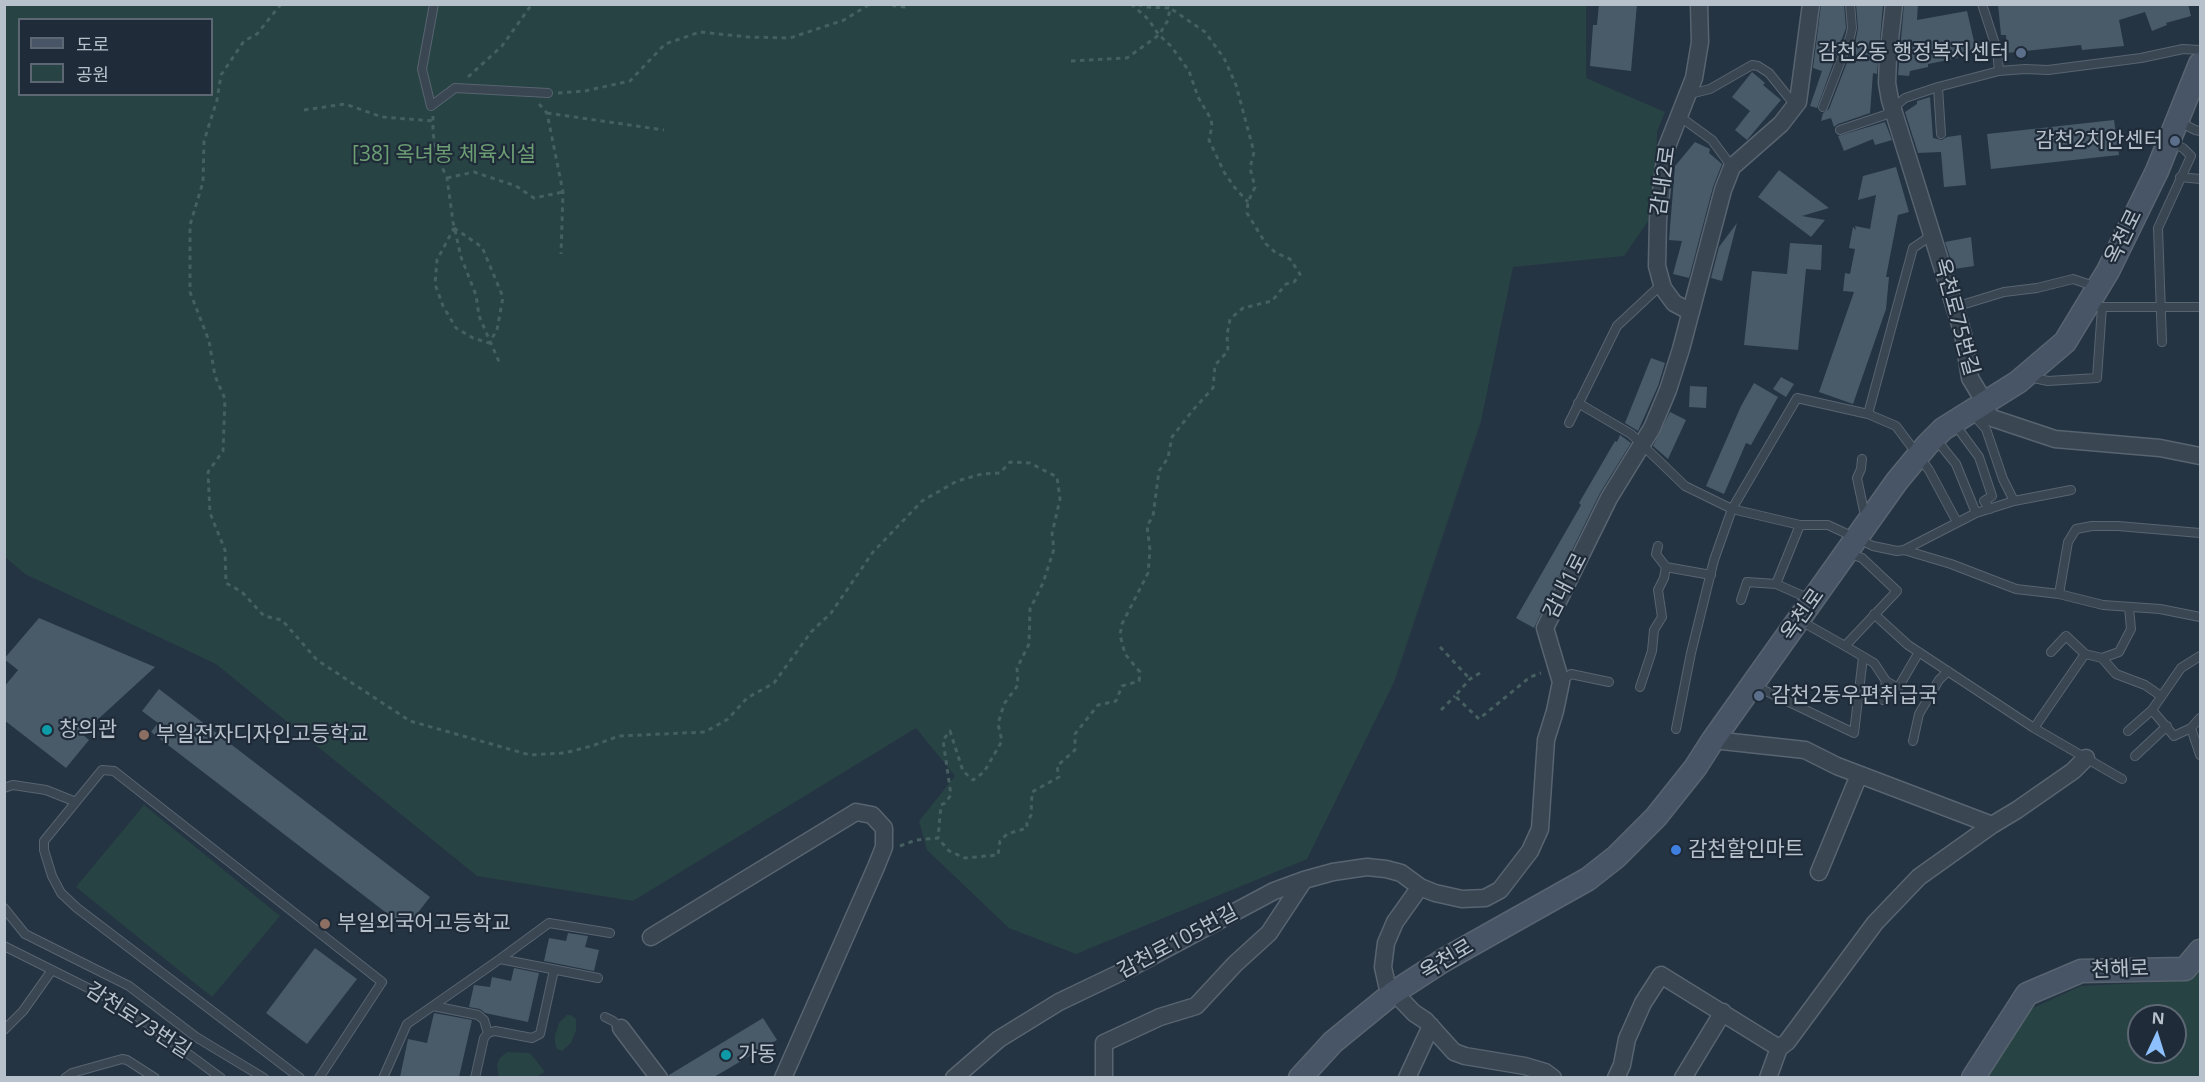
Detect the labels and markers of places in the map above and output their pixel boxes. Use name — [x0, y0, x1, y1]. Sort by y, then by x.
place label: 감천2동 행정복지센터 — [1818, 40, 2009, 66]
marker: 감천2동 행정복지센터 — [2014, 46, 2028, 60]
place label: 감천2치안센터 — [2035, 128, 2163, 154]
marker: 감천2치안센터 — [2168, 134, 2182, 148]
place label: 감천2동우편취급국 — [1771, 683, 1938, 709]
marker: 감천2동우편취급국 — [1752, 689, 1766, 703]
place label: 창의관 — [59, 717, 117, 743]
place label: 부일전자디자인고등학교 — [156, 722, 369, 748]
marker: 창의관 — [40, 723, 54, 737]
marker: 부일전자디자인고등학교 — [137, 728, 151, 742]
place label: 감천할인마트 — [1688, 837, 1804, 863]
marker: 감천할인마트 — [1669, 843, 1683, 857]
place label: 부일외국어고등학교 — [337, 911, 511, 937]
marker: 부일외국어고등학교 — [318, 917, 332, 931]
place label: 가동 — [738, 1042, 777, 1068]
marker: 가동 — [719, 1048, 733, 1062]

